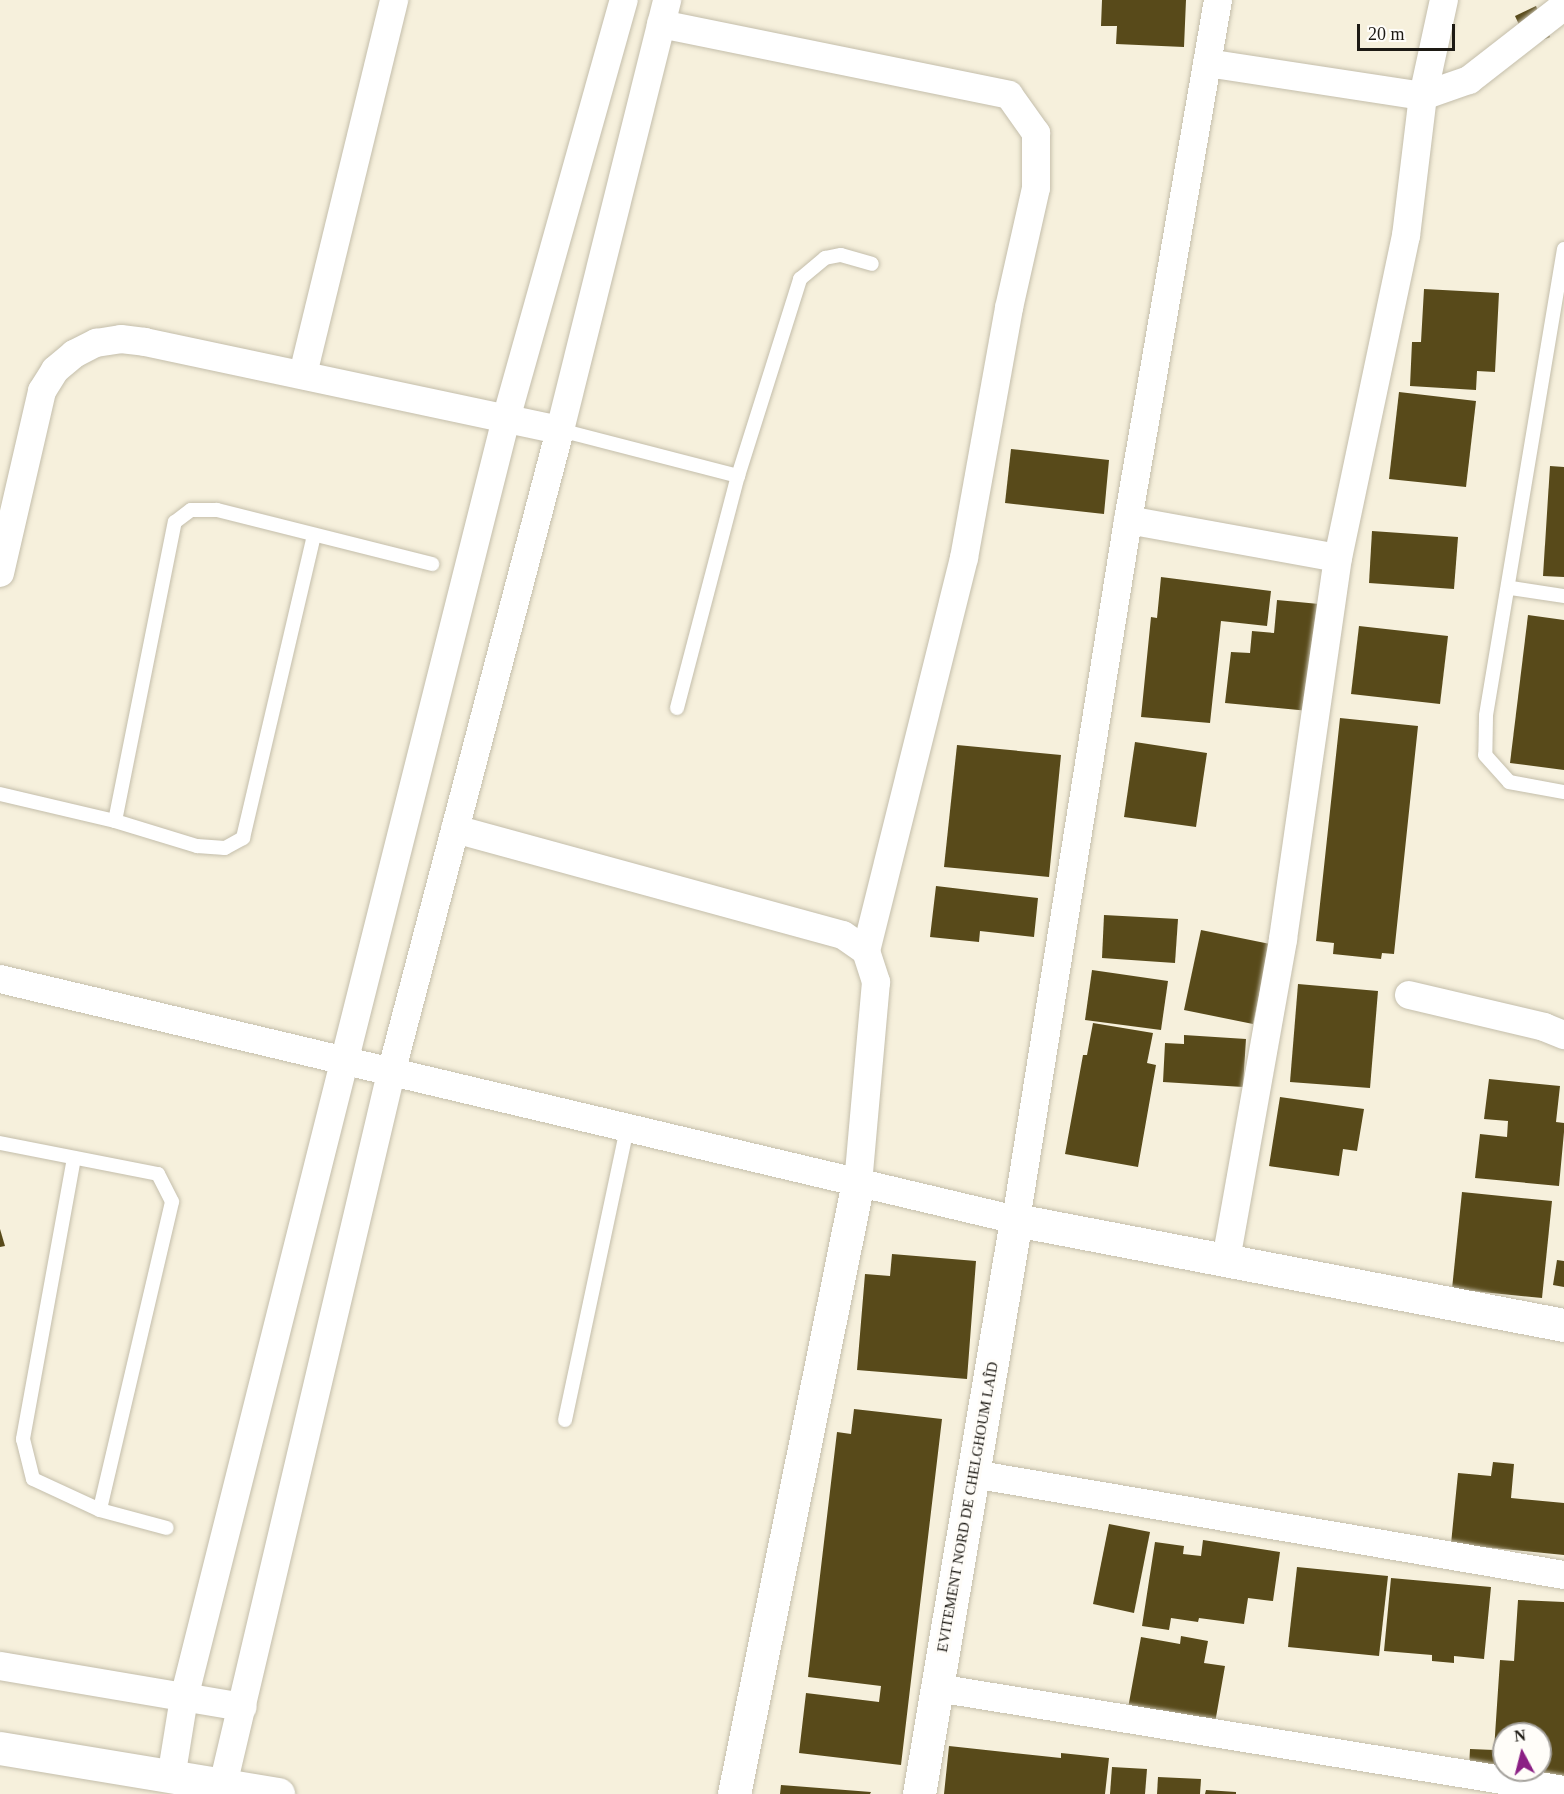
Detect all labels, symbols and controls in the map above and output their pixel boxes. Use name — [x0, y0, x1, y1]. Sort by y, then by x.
scale bar — [1360, 12, 1458, 50]
text: 20 m — [1368, 24, 1405, 44]
street label: EVITEMENT NORD DE CHELGHOUM LAÎD — [934, 1360, 1002, 1654]
north arrow — [1492, 1722, 1552, 1782]
text: N — [1513, 1726, 1527, 1745]

